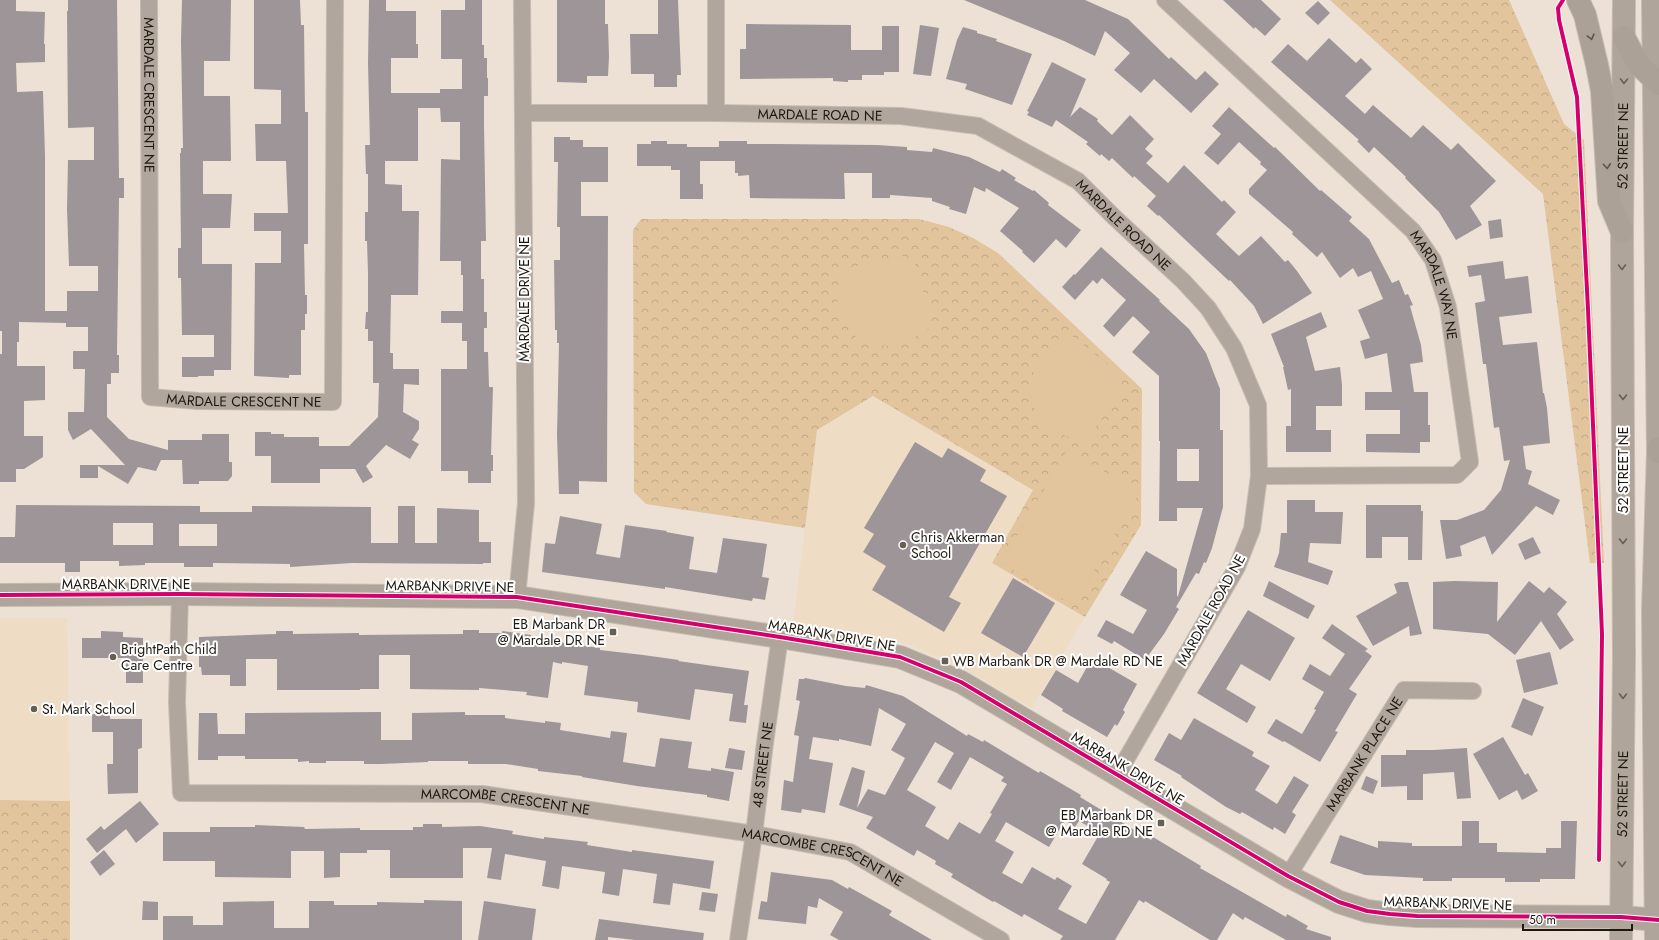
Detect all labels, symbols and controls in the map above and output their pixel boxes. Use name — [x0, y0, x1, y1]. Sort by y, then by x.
street label: MARDALE CRESCENT NE — [139, 17, 159, 173]
one-way arrow — [1586, 33, 1595, 40]
one-way arrow — [1620, 78, 1628, 84]
street label: 52 STREET NE — [1612, 103, 1633, 190]
street label: MARDALE ROAD NE — [757, 104, 883, 126]
one-way arrow — [1603, 163, 1612, 169]
street label: MARDALE ROAD NE — [1071, 174, 1176, 275]
street label: MARDALE WAY NE — [1405, 226, 1462, 341]
street label: MARDALE DRIVE NE — [514, 236, 534, 362]
one-way arrow — [1618, 264, 1626, 270]
street label: MARDALE CRESCENT NE — [165, 388, 322, 412]
one-way arrow — [1618, 394, 1627, 400]
street label: 52 STREET NE — [1613, 427, 1633, 513]
place label: Chris Akkerman School — [911, 527, 1005, 563]
one-way arrow — [1619, 538, 1627, 544]
marker: Chris Akkerman School — [898, 540, 908, 550]
street label: MARDALE ROAD NE — [1172, 551, 1250, 669]
street label: MARBANK DRIVE NE — [62, 574, 190, 594]
street label: MARBANK DRIVE NE — [385, 575, 515, 597]
place label: EB Marbank DR @ Mardale DR NE — [498, 614, 605, 650]
street label: MARBANK DRIVE NE — [767, 614, 897, 656]
marker: EB Marbank DR @ Mardale DR NE — [608, 627, 618, 637]
place label: BrightPath Child Care Centre — [121, 639, 217, 675]
place label: WB Marbank DR @ Mardale RD NE — [953, 651, 1163, 671]
marker: BrightPath Child Care Centre — [108, 652, 118, 662]
marker: WB Marbank DR @ Mardale RD NE — [940, 656, 950, 666]
street label: MARBANK PLACE NE — [1321, 693, 1408, 815]
one-way arrow — [1619, 693, 1627, 699]
place label: St. Mark School — [42, 699, 135, 719]
marker: St. Mark School — [29, 704, 39, 714]
street label: 48 STREET NE — [747, 720, 778, 809]
street label: MARBANK DRIVE NE — [1068, 726, 1188, 810]
street label: 52 STREET NE — [1612, 750, 1633, 838]
street label: MARCOMBE CRESCENT NE — [421, 784, 591, 820]
place label: EB Marbank DR @ Mardale RD NE — [1046, 805, 1153, 841]
marker: EB Marbank DR @ Mardale RD NE — [1156, 818, 1166, 828]
street label: MARCOMBE CRESCENT NE — [740, 822, 907, 891]
one-way arrow — [1618, 861, 1626, 867]
street label: MARBANK DRIVE NE — [1383, 891, 1513, 915]
scale bar — [1523, 906, 1632, 932]
text: 50 m — [1529, 911, 1556, 929]

